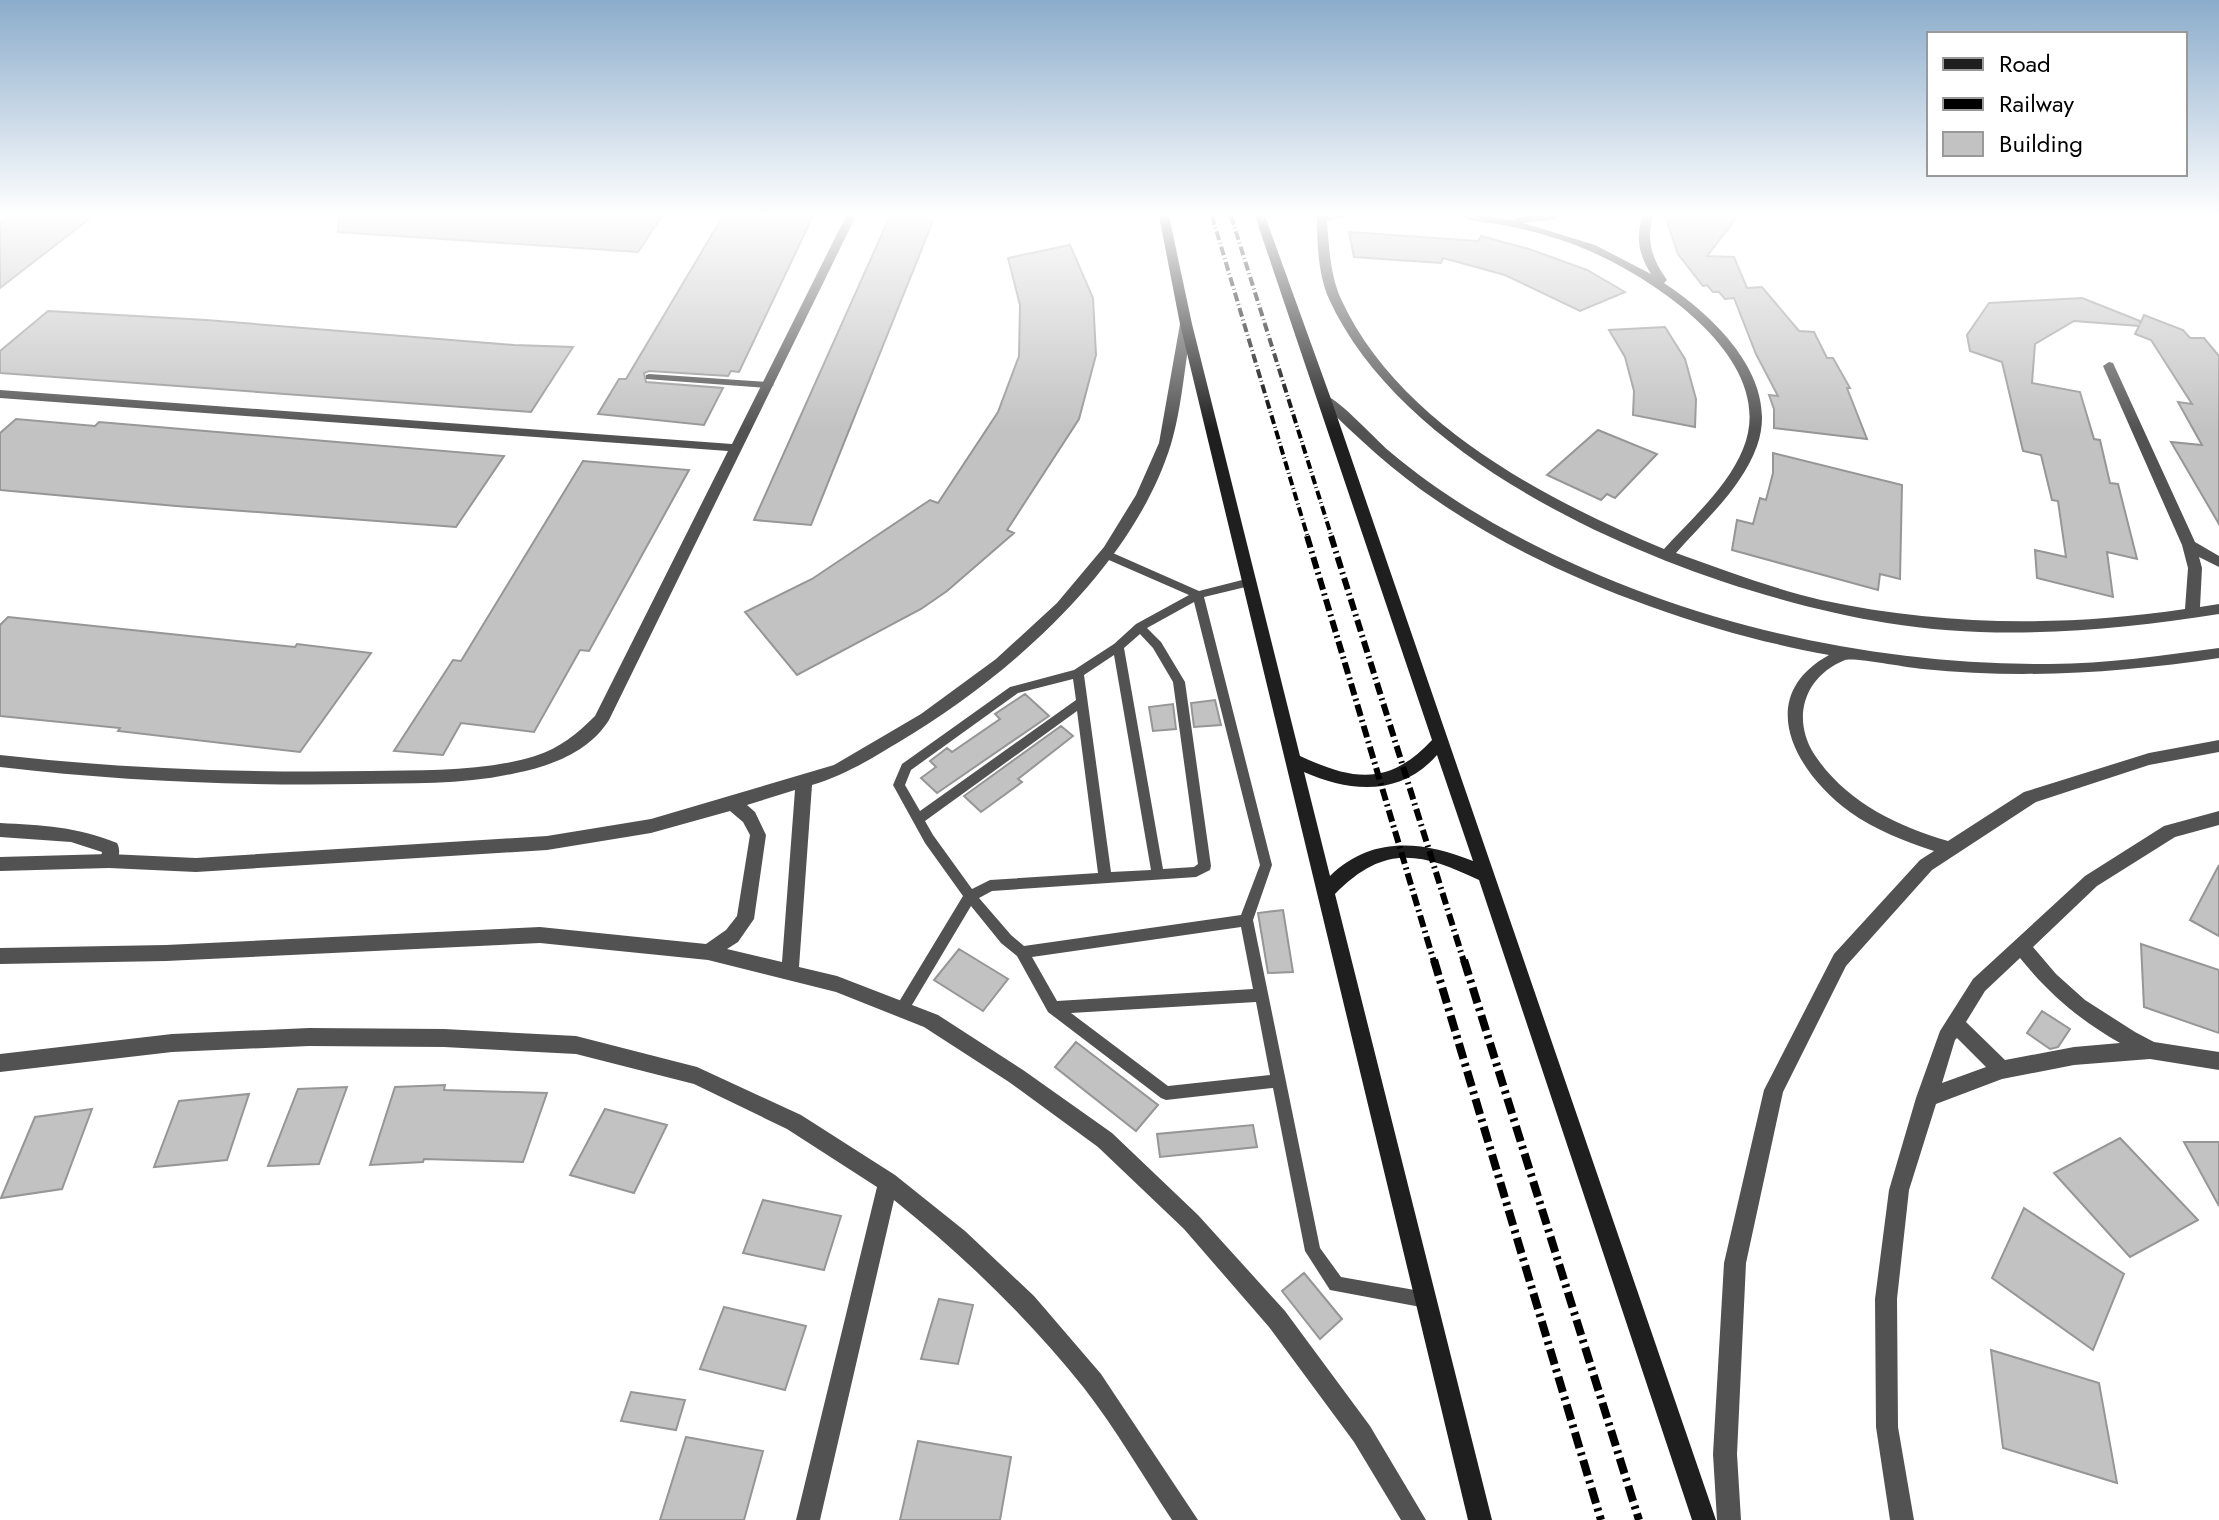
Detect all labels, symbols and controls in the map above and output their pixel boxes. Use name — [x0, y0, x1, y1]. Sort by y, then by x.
legend — [1927, 32, 2187, 176]
text: Road — [1999, 46, 2051, 81]
text: Railway — [1999, 86, 2074, 121]
text: Building — [1999, 126, 2083, 161]

